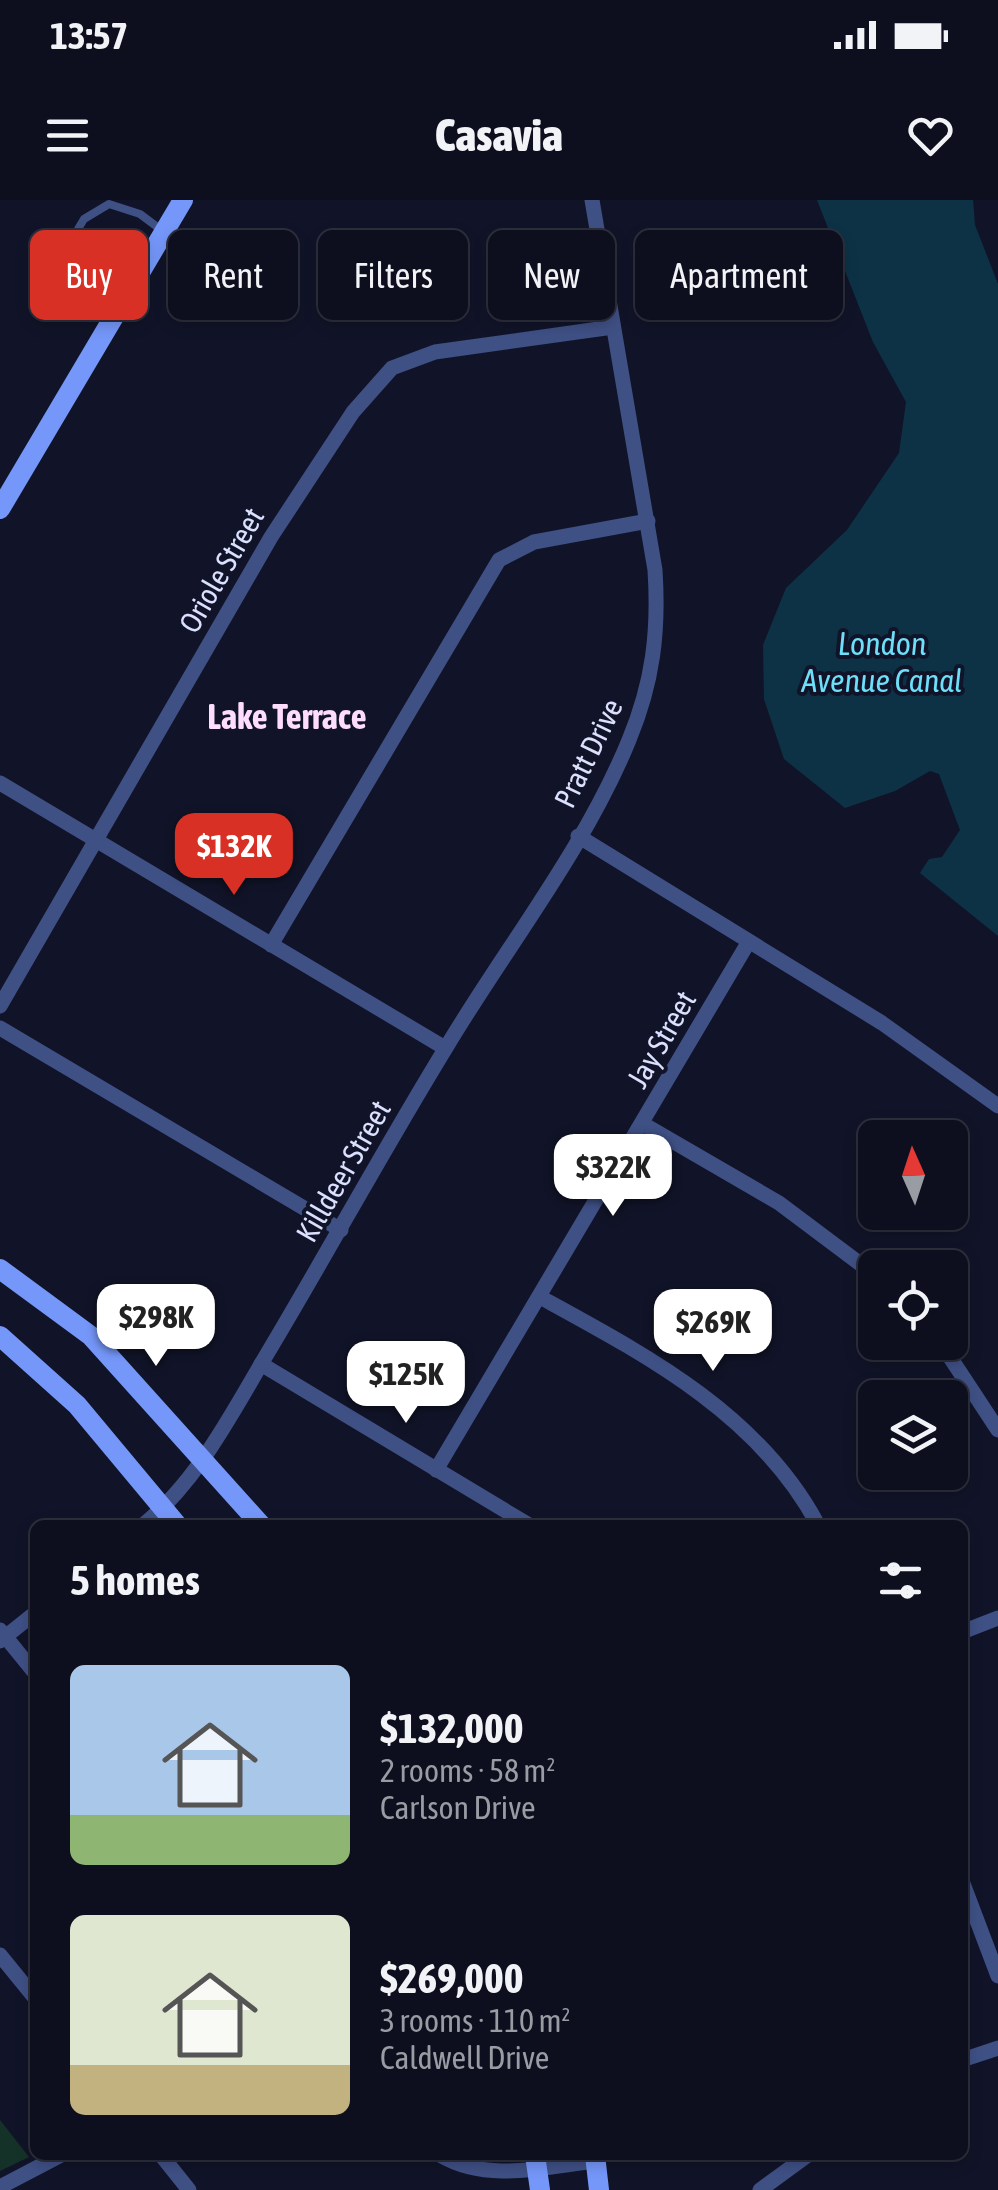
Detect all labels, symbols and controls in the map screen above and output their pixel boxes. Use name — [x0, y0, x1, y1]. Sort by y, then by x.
text: 13:57 — [50, 14, 128, 57]
icon: menu — [40, 108, 95, 163]
icon: heart — [903, 108, 958, 163]
text: Casavia — [435, 109, 563, 161]
chip: Buy — [30, 230, 148, 320]
chip: Rent — [168, 230, 298, 320]
chip: Filters — [318, 230, 468, 320]
chip: New — [488, 230, 615, 320]
chip: Apartment — [635, 230, 843, 320]
street label: Oriole Street — [172, 501, 270, 639]
water label: London Avenue Canal — [800, 625, 963, 699]
street label: Pratt Drive — [547, 693, 629, 813]
district label: Lake Terrace — [207, 696, 367, 736]
pin: $132K — [164, 813, 304, 898]
text: $132K — [197, 827, 271, 864]
street label: Jay Street — [620, 985, 702, 1093]
street label: Killdeer Street — [289, 1094, 397, 1248]
north arrow — [858, 1120, 968, 1230]
map controls — [858, 1120, 968, 1490]
pin: $322K — [543, 1134, 683, 1219]
text: $322K — [576, 1148, 650, 1185]
button: locate — [858, 1250, 968, 1360]
pin: $298K — [86, 1284, 226, 1369]
pin: $269K — [643, 1289, 783, 1374]
text: $298K — [119, 1298, 193, 1335]
text: $269K — [676, 1303, 750, 1340]
pin: $125K — [336, 1341, 476, 1426]
text: $125K — [369, 1355, 443, 1392]
button: layers — [858, 1380, 968, 1490]
icon: filters — [873, 1553, 928, 1608]
text: 5 homes — [70, 1556, 200, 1604]
text: $132,000 — [380, 1704, 524, 1752]
icon: home — [150, 1705, 270, 1825]
text: 2 rooms · 58 m² — [380, 1752, 555, 1789]
text: Carlson Drive — [380, 1789, 536, 1826]
text: $269,000 — [380, 1954, 524, 2002]
icon: home — [150, 1955, 270, 2075]
text: 3 rooms · 110 m² — [380, 2002, 570, 2039]
text: Caldwell Drive — [380, 2039, 549, 2076]

